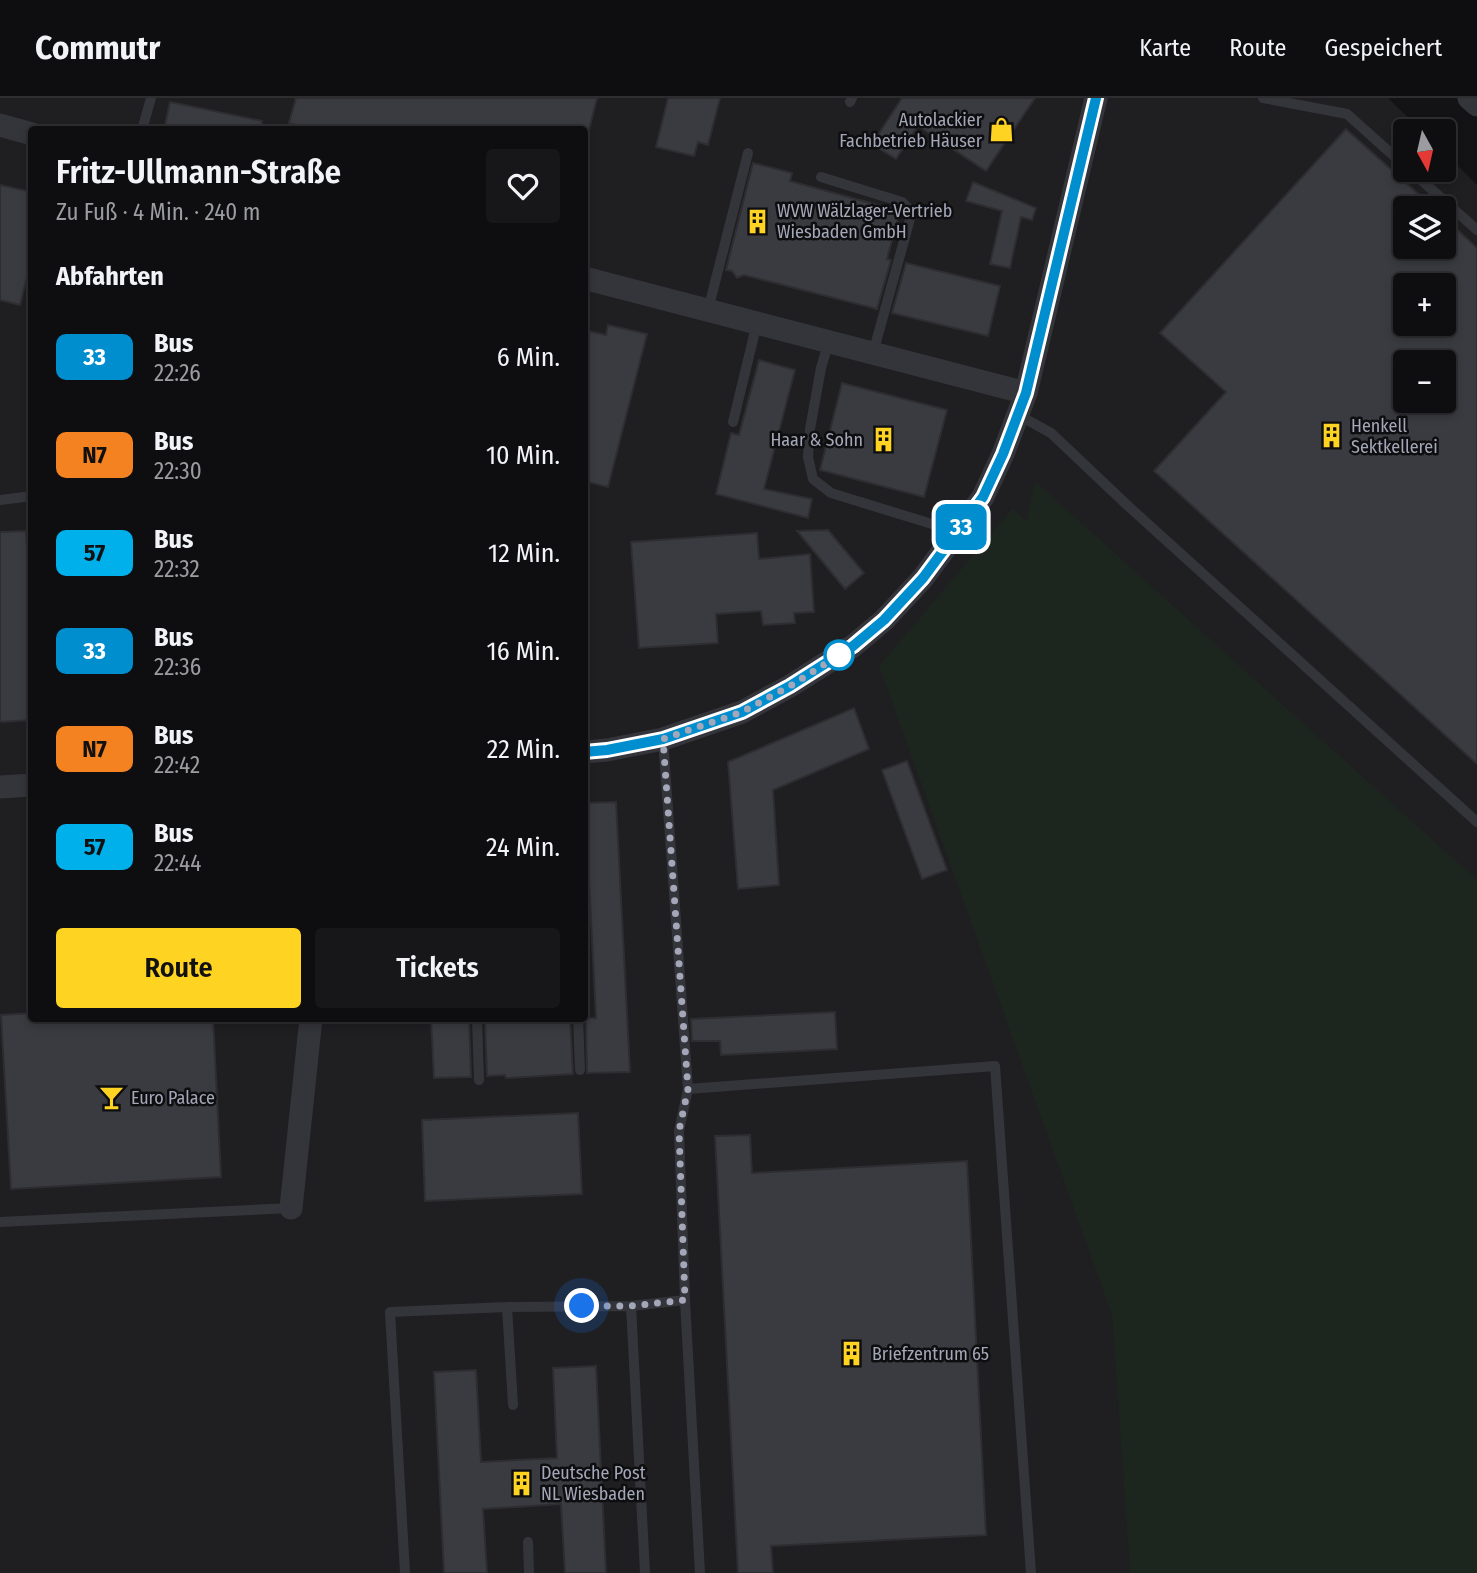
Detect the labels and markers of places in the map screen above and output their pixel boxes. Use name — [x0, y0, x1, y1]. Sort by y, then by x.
place label: Autolackier Fachbetrieb Häuser — [839, 109, 983, 152]
shop icon: Autolackier Fachbetrieb Häuser — [988, 116, 1016, 144]
place label: WVW Wälzlager-Vertrieb Wiesbaden GmbH — [777, 200, 952, 243]
building icon: WVW Wälzlager-Vertrieb Wiesbaden GmbH — [743, 207, 771, 235]
place label: Henkell Sektkellerei — [1351, 415, 1438, 458]
building icon: Henkell Sektkellerei — [1317, 422, 1345, 450]
building icon: Haar & Sohn — [869, 426, 897, 454]
place label: Haar & Sohn — [770, 429, 863, 451]
unlabelled marker — [824, 640, 854, 670]
bar icon: Euro Palace — [97, 1084, 125, 1112]
place label: Euro Palace — [131, 1087, 215, 1109]
building icon: Briefzentrum 65 — [838, 1340, 866, 1368]
place label: Briefzentrum 65 — [872, 1343, 989, 1365]
place label: Deutsche Post NL Wiesbaden — [541, 1462, 646, 1505]
building icon: Deutsche Post NL Wiesbaden — [507, 1469, 535, 1497]

